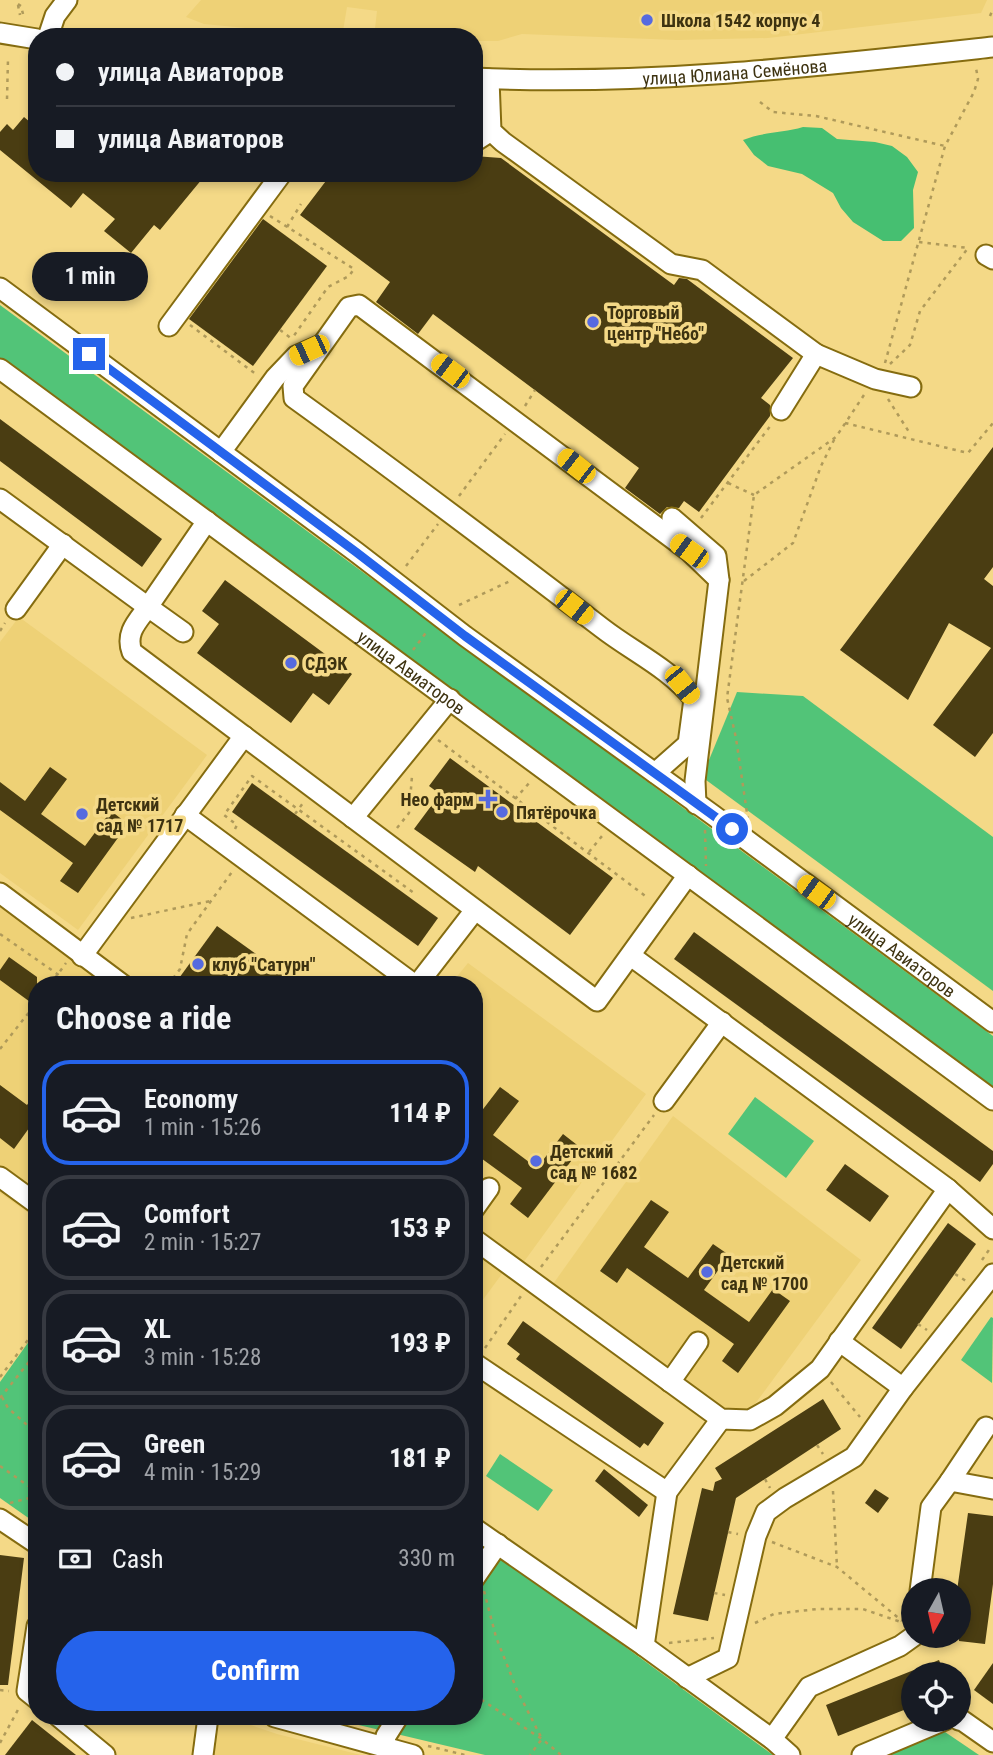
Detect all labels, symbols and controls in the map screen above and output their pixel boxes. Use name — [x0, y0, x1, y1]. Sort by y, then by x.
place label: Школа 1542 корпус 4 — [661, 10, 820, 31]
marker: Школа 1542 корпус 4 — [639, 12, 655, 28]
street label: улица Юлиана Семёнова — [642, 54, 828, 88]
text: улица Авиаторов — [98, 57, 284, 87]
text: улица Авиаторов — [98, 124, 284, 154]
callout: 1 min — [31, 252, 147, 302]
text: 1 min — [64, 263, 116, 290]
place label: Торговый центр "Небо" — [607, 302, 704, 344]
marker: Торговый центр "Небо" — [585, 314, 601, 330]
car — [286, 332, 333, 368]
route end — [73, 338, 105, 370]
car — [427, 350, 474, 392]
car — [553, 445, 600, 487]
car — [666, 530, 713, 572]
car — [551, 586, 598, 628]
street label: улица Авиаторов — [354, 625, 469, 718]
place label: СДЭК — [305, 653, 348, 674]
marker: СДЭК — [283, 655, 299, 671]
car — [661, 662, 704, 708]
place label: Нео фарм — [400, 789, 474, 810]
marker: Нео фарм — [480, 791, 496, 807]
place label: Детский сад № 1717 — [96, 794, 183, 836]
place label: Пятёрочка — [516, 802, 596, 823]
marker: Пятёрочка — [494, 804, 510, 820]
marker: Детский сад № 1717 — [74, 806, 90, 822]
route start — [716, 813, 748, 845]
car — [793, 871, 840, 913]
street label: улица Авиаторов — [844, 908, 960, 1001]
place label: клуб "Сатурн" — [212, 954, 316, 975]
marker: клуб "Сатурн" — [190, 956, 206, 972]
text: Choose a ride — [56, 999, 231, 1037]
icon: car — [60, 1081, 123, 1144]
text: Economy — [144, 1084, 238, 1114]
text: 114 ₽ — [389, 1098, 451, 1128]
text: 1 min · 15:26 — [144, 1114, 261, 1141]
place label: Детский сад № 1682 — [550, 1141, 637, 1183]
marker: Детский сад № 1682 — [528, 1153, 544, 1169]
icon: car — [60, 1196, 123, 1259]
text: Comfort — [144, 1199, 230, 1229]
text: 153 ₽ — [389, 1213, 451, 1243]
text: 2 min · 15:27 — [144, 1229, 261, 1256]
place label: Детский сад № 1700 — [721, 1252, 808, 1294]
marker: Детский сад № 1700 — [699, 1264, 715, 1280]
icon: car — [60, 1311, 123, 1374]
text: XL — [144, 1314, 171, 1344]
text: 193 ₽ — [389, 1328, 451, 1358]
text: 3 min · 15:28 — [144, 1344, 261, 1371]
icon: car — [60, 1426, 123, 1489]
text: Green — [144, 1429, 205, 1459]
text: 181 ₽ — [389, 1443, 451, 1473]
text: 4 min · 15:29 — [144, 1459, 261, 1486]
icon: cash — [56, 1540, 94, 1578]
text: Cash — [112, 1544, 164, 1574]
text: 330 m — [398, 1545, 455, 1572]
north arrow — [901, 1578, 971, 1648]
map controls — [901, 1578, 971, 1732]
button: Confirm — [56, 1631, 455, 1711]
button: locate — [901, 1662, 971, 1732]

